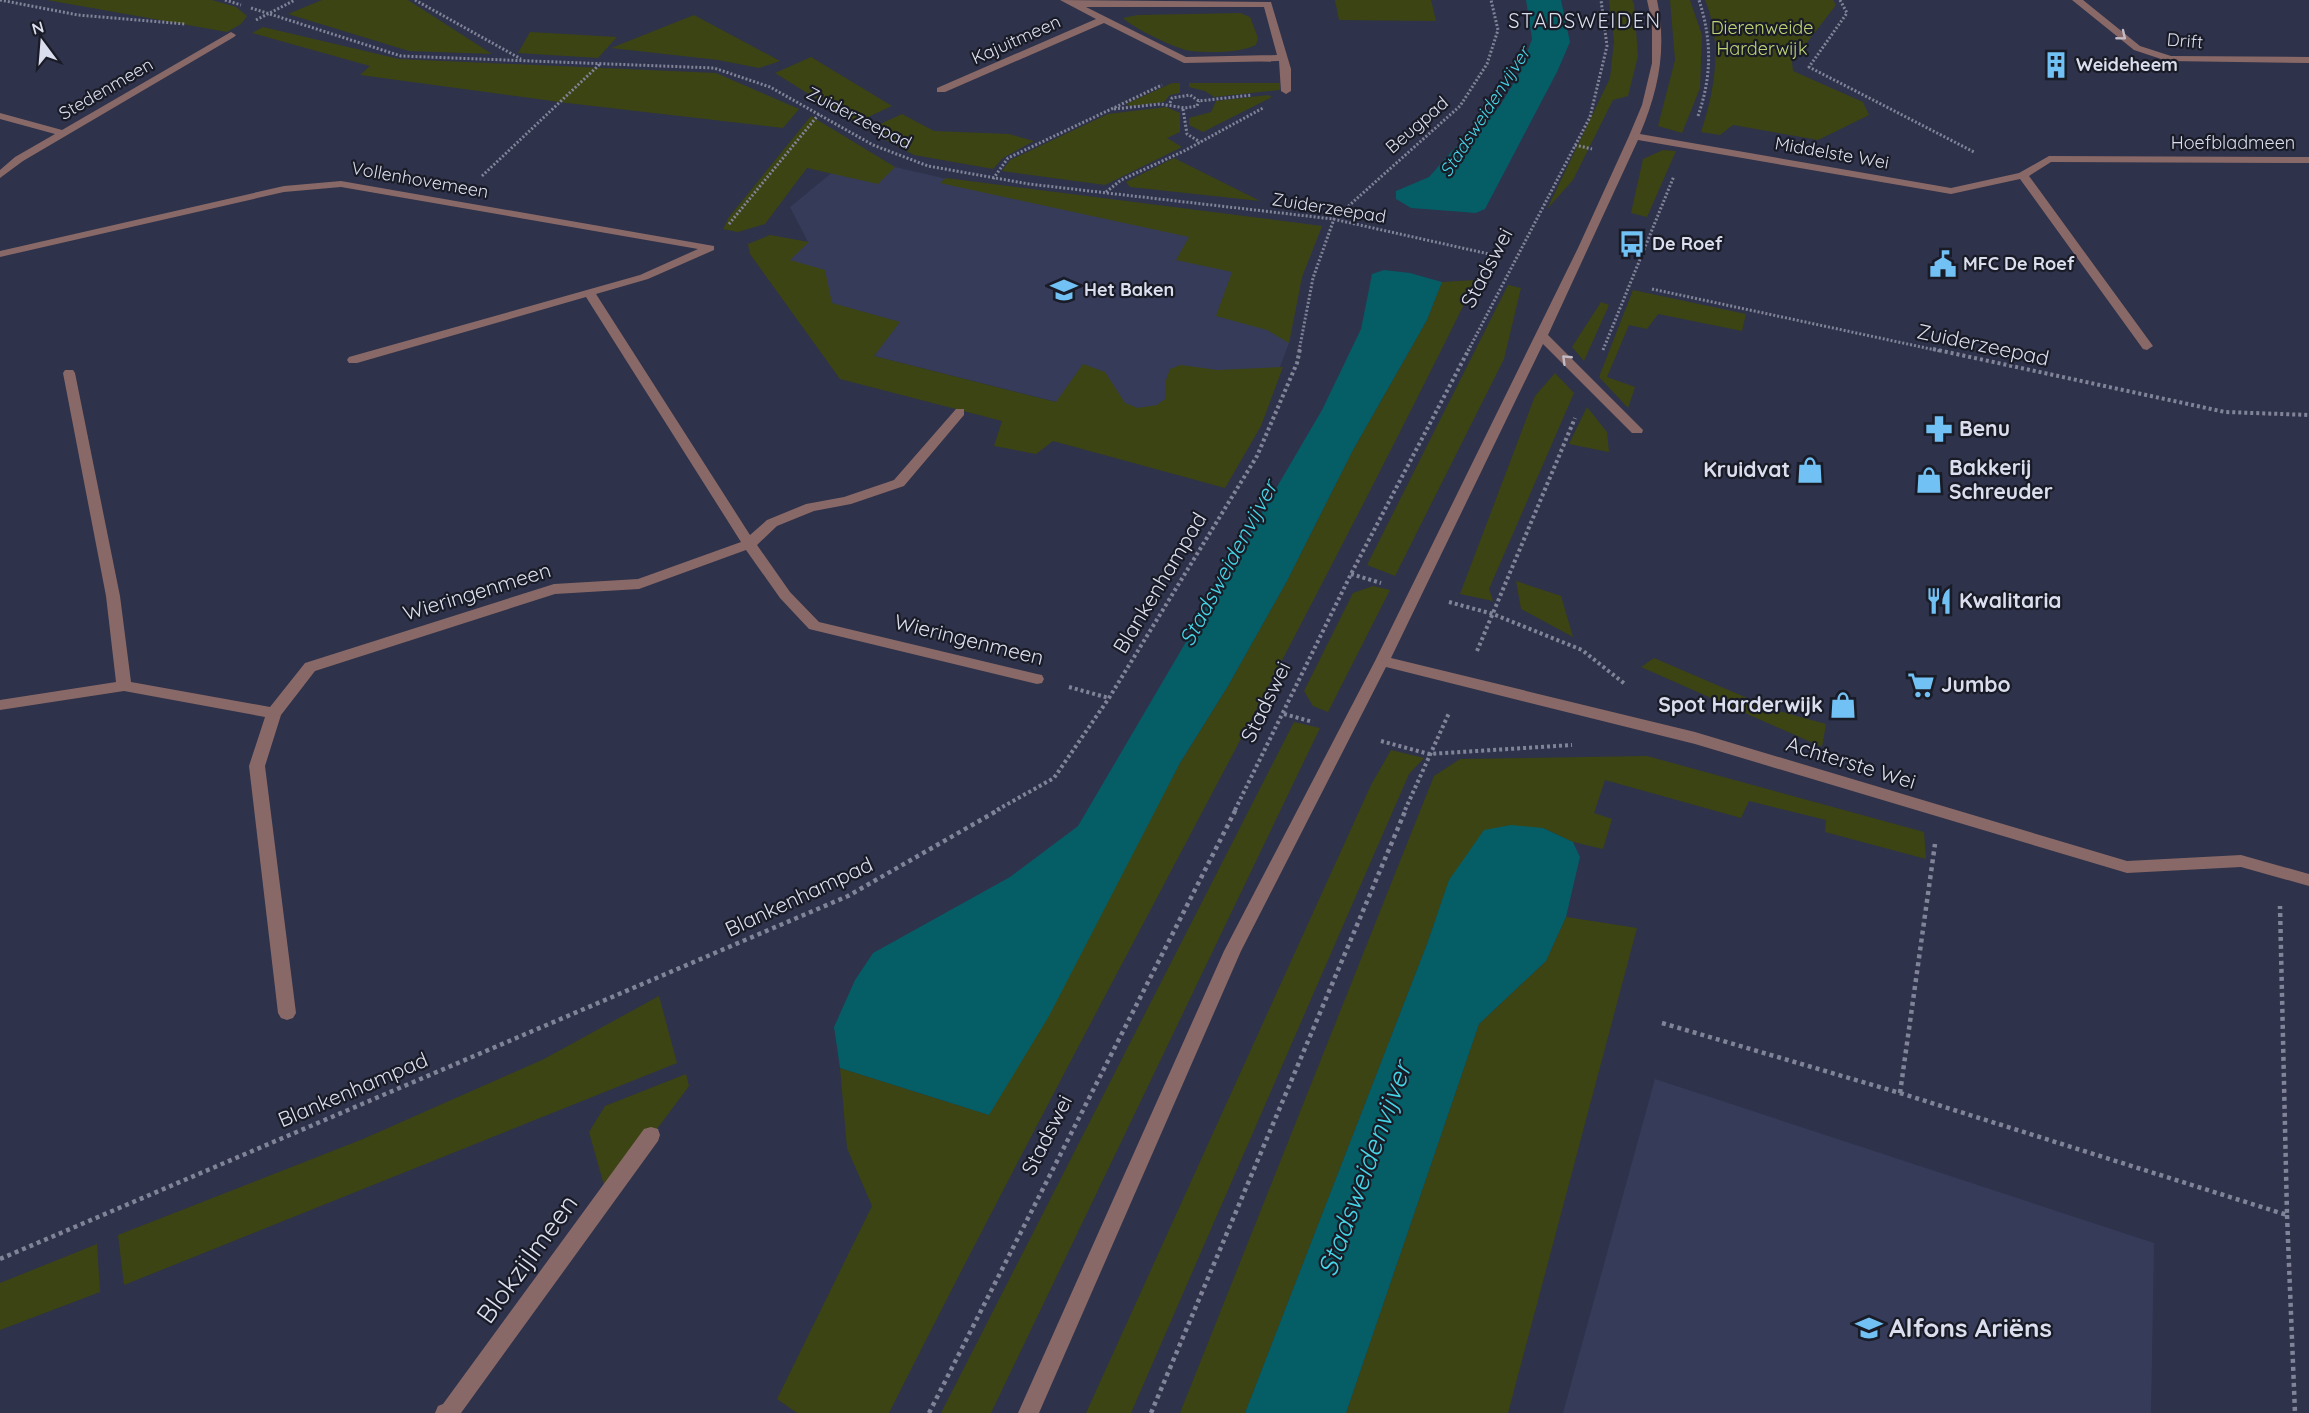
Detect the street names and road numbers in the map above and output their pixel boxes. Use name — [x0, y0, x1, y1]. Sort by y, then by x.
street label: Kajuitmeen — [968, 10, 1064, 69]
street label: Drift — [2166, 27, 2204, 54]
street label: Stedenmeen — [55, 52, 157, 125]
street label: Zuiderzeepad — [803, 81, 916, 154]
street label: Beugpad — [1380, 91, 1453, 158]
street label: Middelste Wei — [1773, 131, 1891, 174]
street label: Hoefbladmeen — [2171, 131, 2295, 154]
street label: Vollenhovemeen — [350, 156, 490, 203]
street label: Zuiderzeepad — [1270, 187, 1388, 228]
street label: Stadswei — [1454, 223, 1518, 312]
street label: Zuiderzeepad — [1915, 317, 2052, 371]
street label: Blankenhampad — [1107, 507, 1212, 658]
street label: Wieringenmeen — [400, 556, 554, 626]
street label: Wieringenmeen — [892, 608, 1047, 670]
street label: Stadswei — [1234, 657, 1296, 746]
street label: Achterste Wei — [1783, 730, 1919, 794]
street label: Blankenhampad — [721, 850, 877, 942]
street label: Blankenhampad — [274, 1046, 431, 1132]
street label: Stadswei — [1015, 1090, 1077, 1179]
street label: Blokzijlmeen — [469, 1188, 584, 1330]

